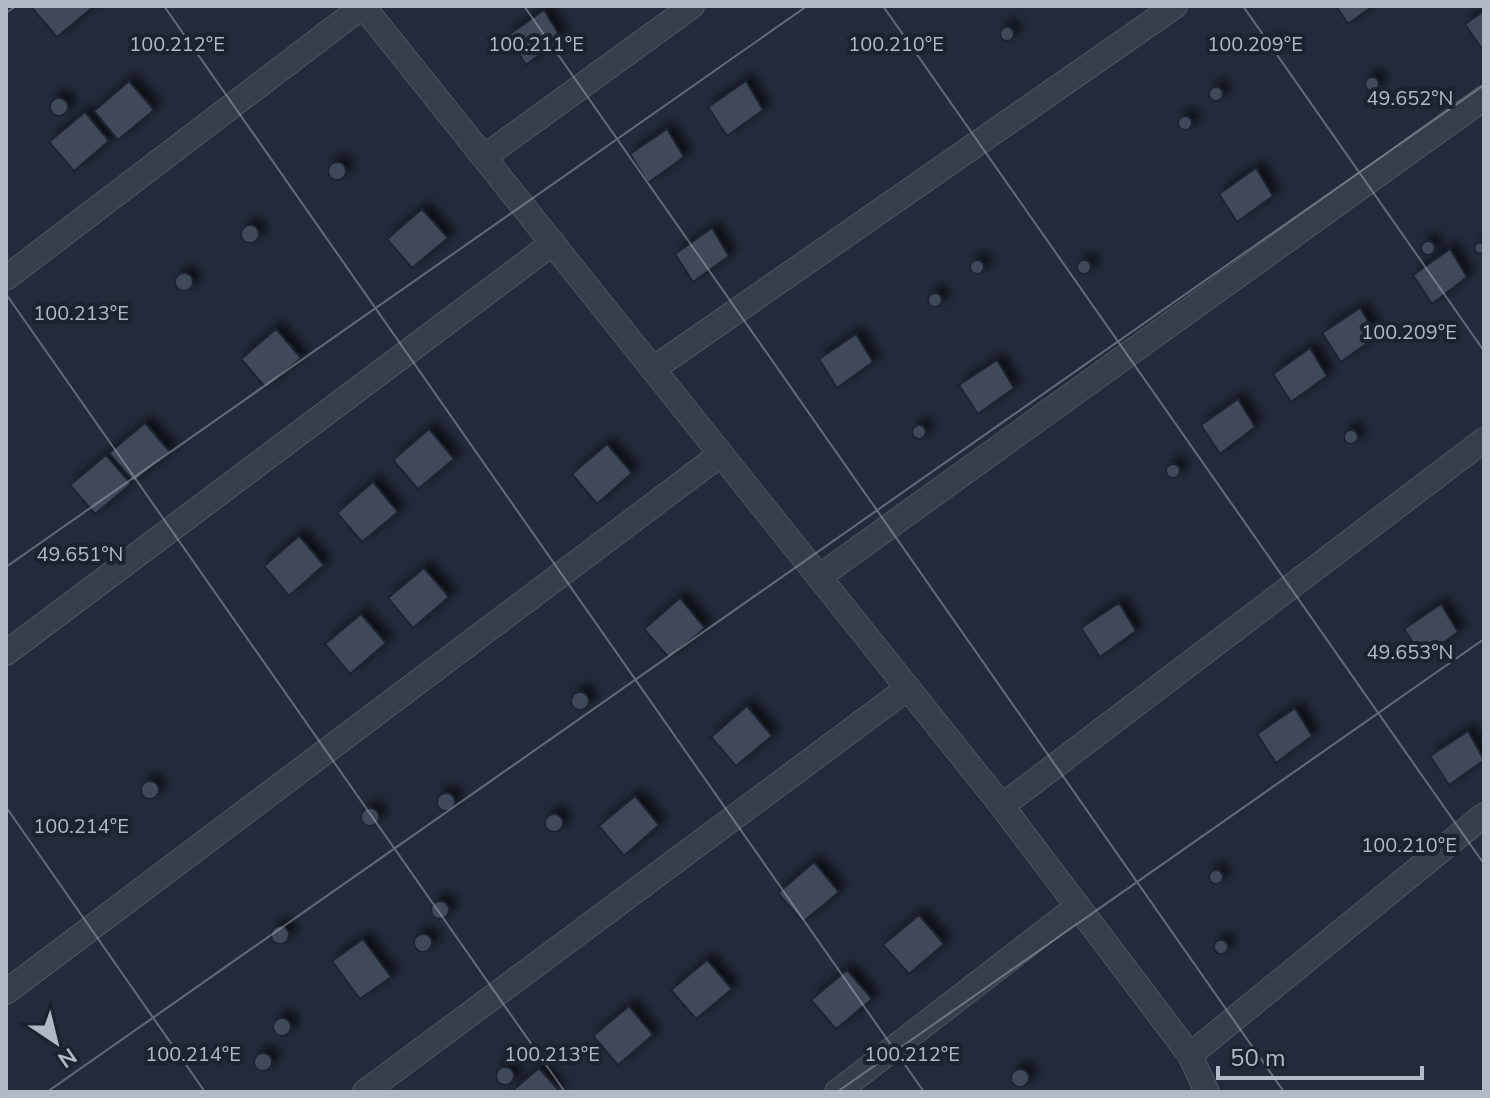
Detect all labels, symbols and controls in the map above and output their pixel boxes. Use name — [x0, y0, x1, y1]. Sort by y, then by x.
text: 100.212°E — [129, 31, 225, 58]
text: 100.211°E — [488, 31, 584, 58]
text: 100.210°E — [848, 31, 944, 58]
text: 100.209°E — [1207, 31, 1303, 58]
text: 49.652°N — [1367, 85, 1453, 112]
text: 100.213°E — [33, 300, 129, 327]
text: 100.209°E — [1361, 319, 1457, 346]
text: 49.651°N — [37, 541, 123, 568]
text: 49.653°N — [1367, 639, 1453, 666]
text: 100.214°E — [33, 813, 129, 840]
text: 100.210°E — [1361, 832, 1457, 859]
north arrow — [16, 1002, 96, 1082]
scale bar — [1218, 1030, 1422, 1080]
text: N — [52, 1041, 82, 1075]
text: 100.214°E — [145, 1041, 241, 1068]
text: 100.213°E — [504, 1041, 600, 1068]
text: 100.212°E — [864, 1041, 960, 1068]
text: 50 m — [1230, 1042, 1286, 1074]

